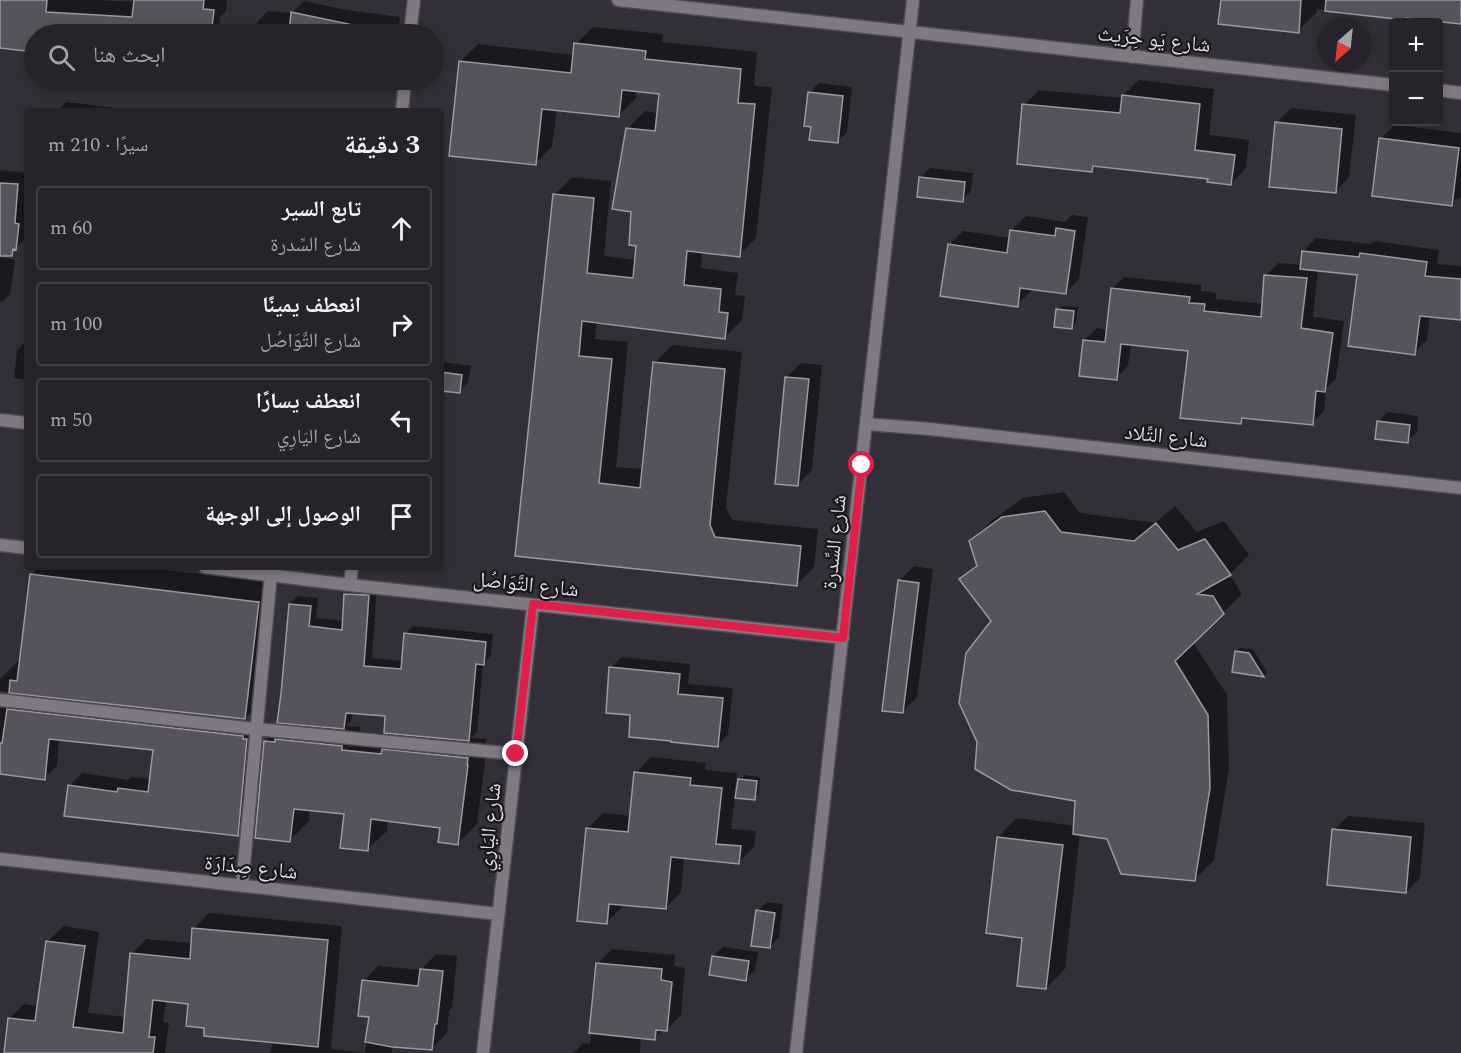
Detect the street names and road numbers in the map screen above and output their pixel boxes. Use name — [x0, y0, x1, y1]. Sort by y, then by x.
street label: شارع يَو حِرَيث — [1096, 18, 1212, 62]
street label: شارع التِّلاد — [1123, 417, 1209, 457]
street label: شارع السِّدرة — [814, 493, 856, 591]
street label: شارع التَّوَاصُل — [472, 564, 580, 606]
street label: شارع اليَارِي — [469, 781, 511, 873]
street label: شارع صِدَارَة — [203, 847, 299, 889]

